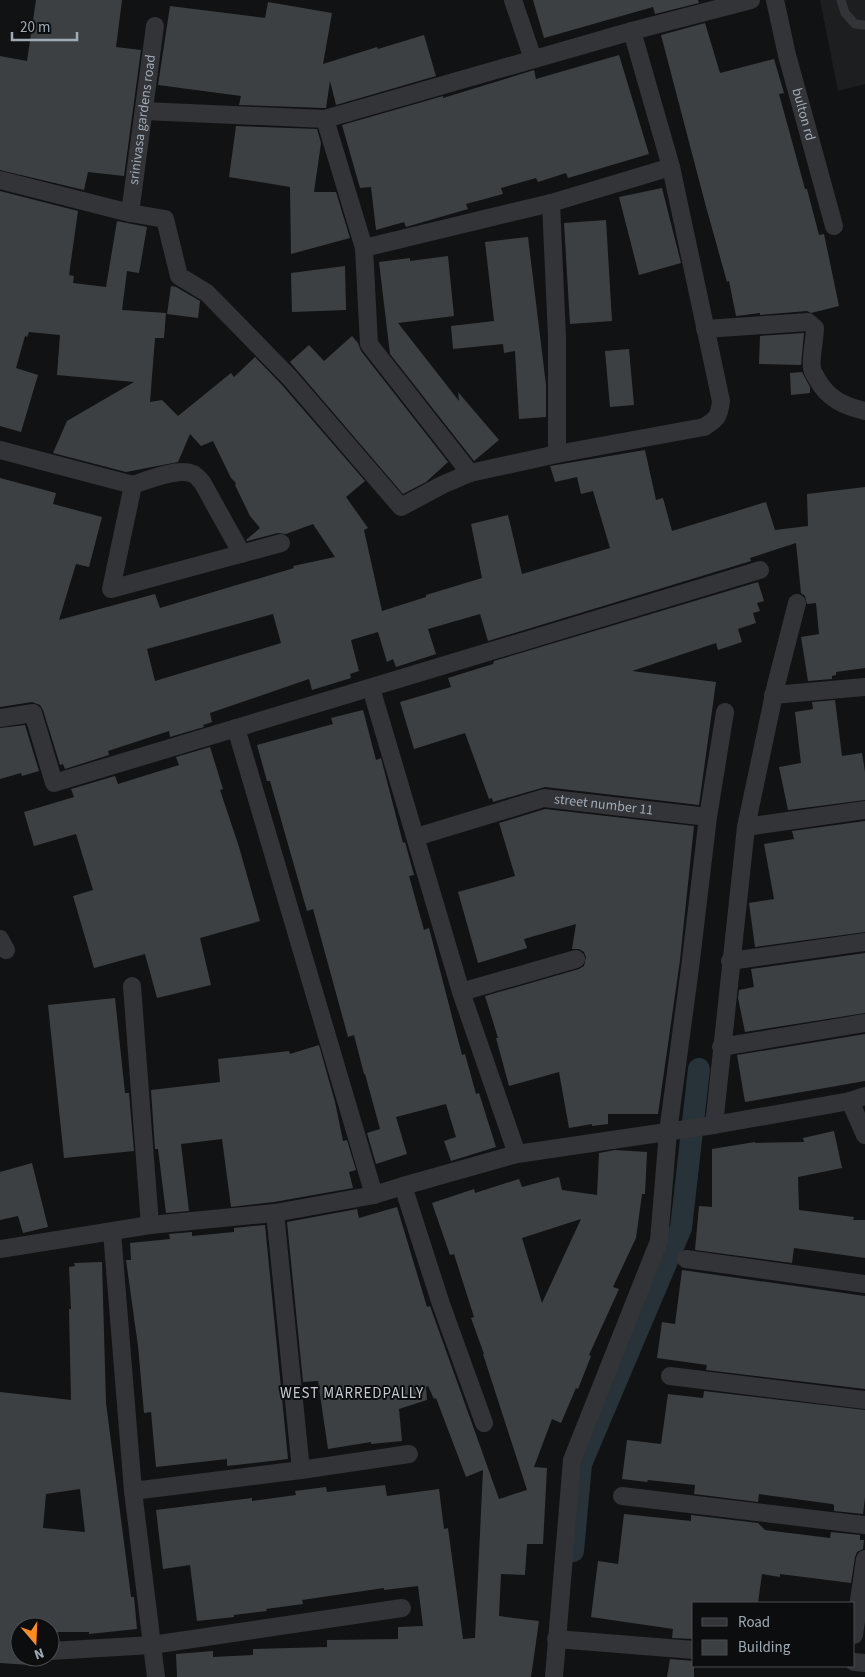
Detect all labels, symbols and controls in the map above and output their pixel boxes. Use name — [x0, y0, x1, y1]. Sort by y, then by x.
scale bar — [12, 10, 78, 42]
text: 20 m — [20, 17, 50, 38]
street label: srinivasa gardens road — [124, 54, 161, 186]
street label: bulton rd — [787, 86, 820, 143]
street label: street number 11 — [553, 789, 654, 821]
district label: WEST MARREDPALLY — [280, 1383, 424, 1404]
legend — [692, 1602, 855, 1667]
text: Road — [738, 1612, 770, 1633]
north arrow — [10, 1617, 60, 1667]
text: Building — [738, 1637, 791, 1658]
text: N — [31, 1642, 47, 1664]

